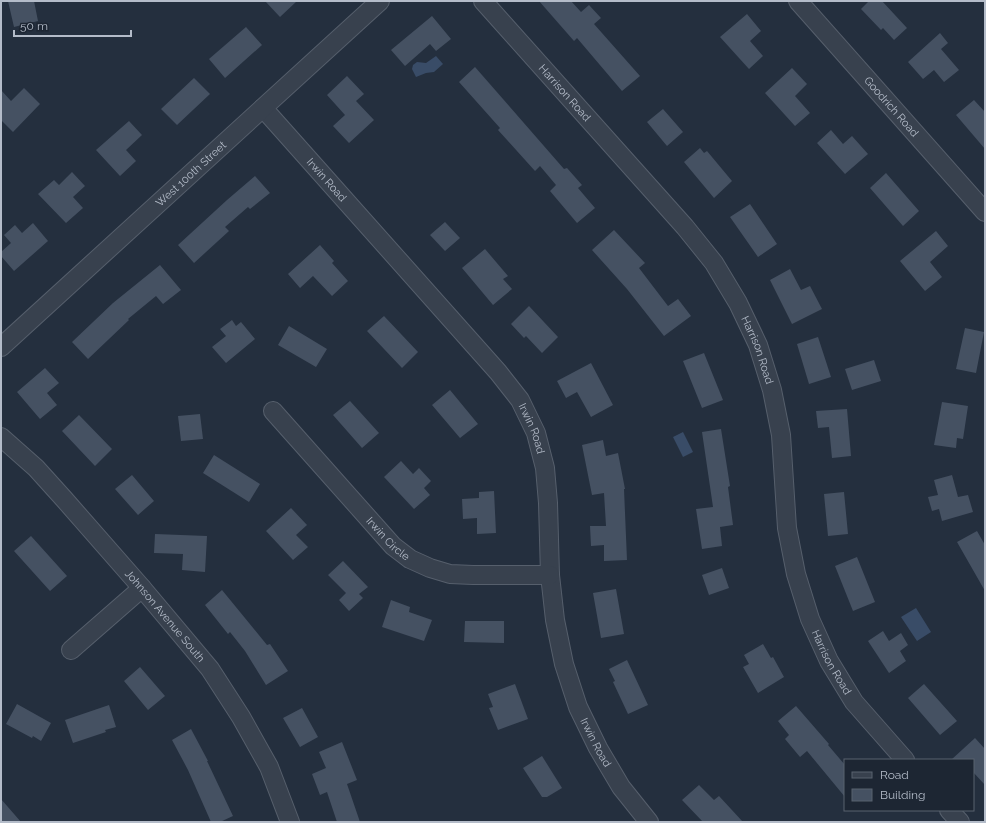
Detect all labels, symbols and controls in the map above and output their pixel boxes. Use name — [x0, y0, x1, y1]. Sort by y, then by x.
scale bar — [14, 12, 131, 38]
text: 50 m — [20, 19, 48, 33]
street label: Harrison Road — [536, 62, 594, 124]
street label: Goodrich Road — [862, 74, 922, 139]
street label: West 100th Street — [153, 138, 229, 209]
street label: Irwin Road — [304, 155, 350, 204]
street label: Harrison Road — [739, 314, 776, 386]
street label: Irwin Road — [516, 401, 548, 455]
street label: Irwin Circle — [364, 514, 413, 563]
street label: Johnson Avenue South — [122, 567, 208, 665]
street label: Harrison Road — [809, 628, 854, 697]
street label: Irwin Road — [578, 716, 614, 769]
legend — [844, 759, 974, 811]
text: Road — [880, 768, 909, 782]
text: Building — [880, 788, 926, 802]

